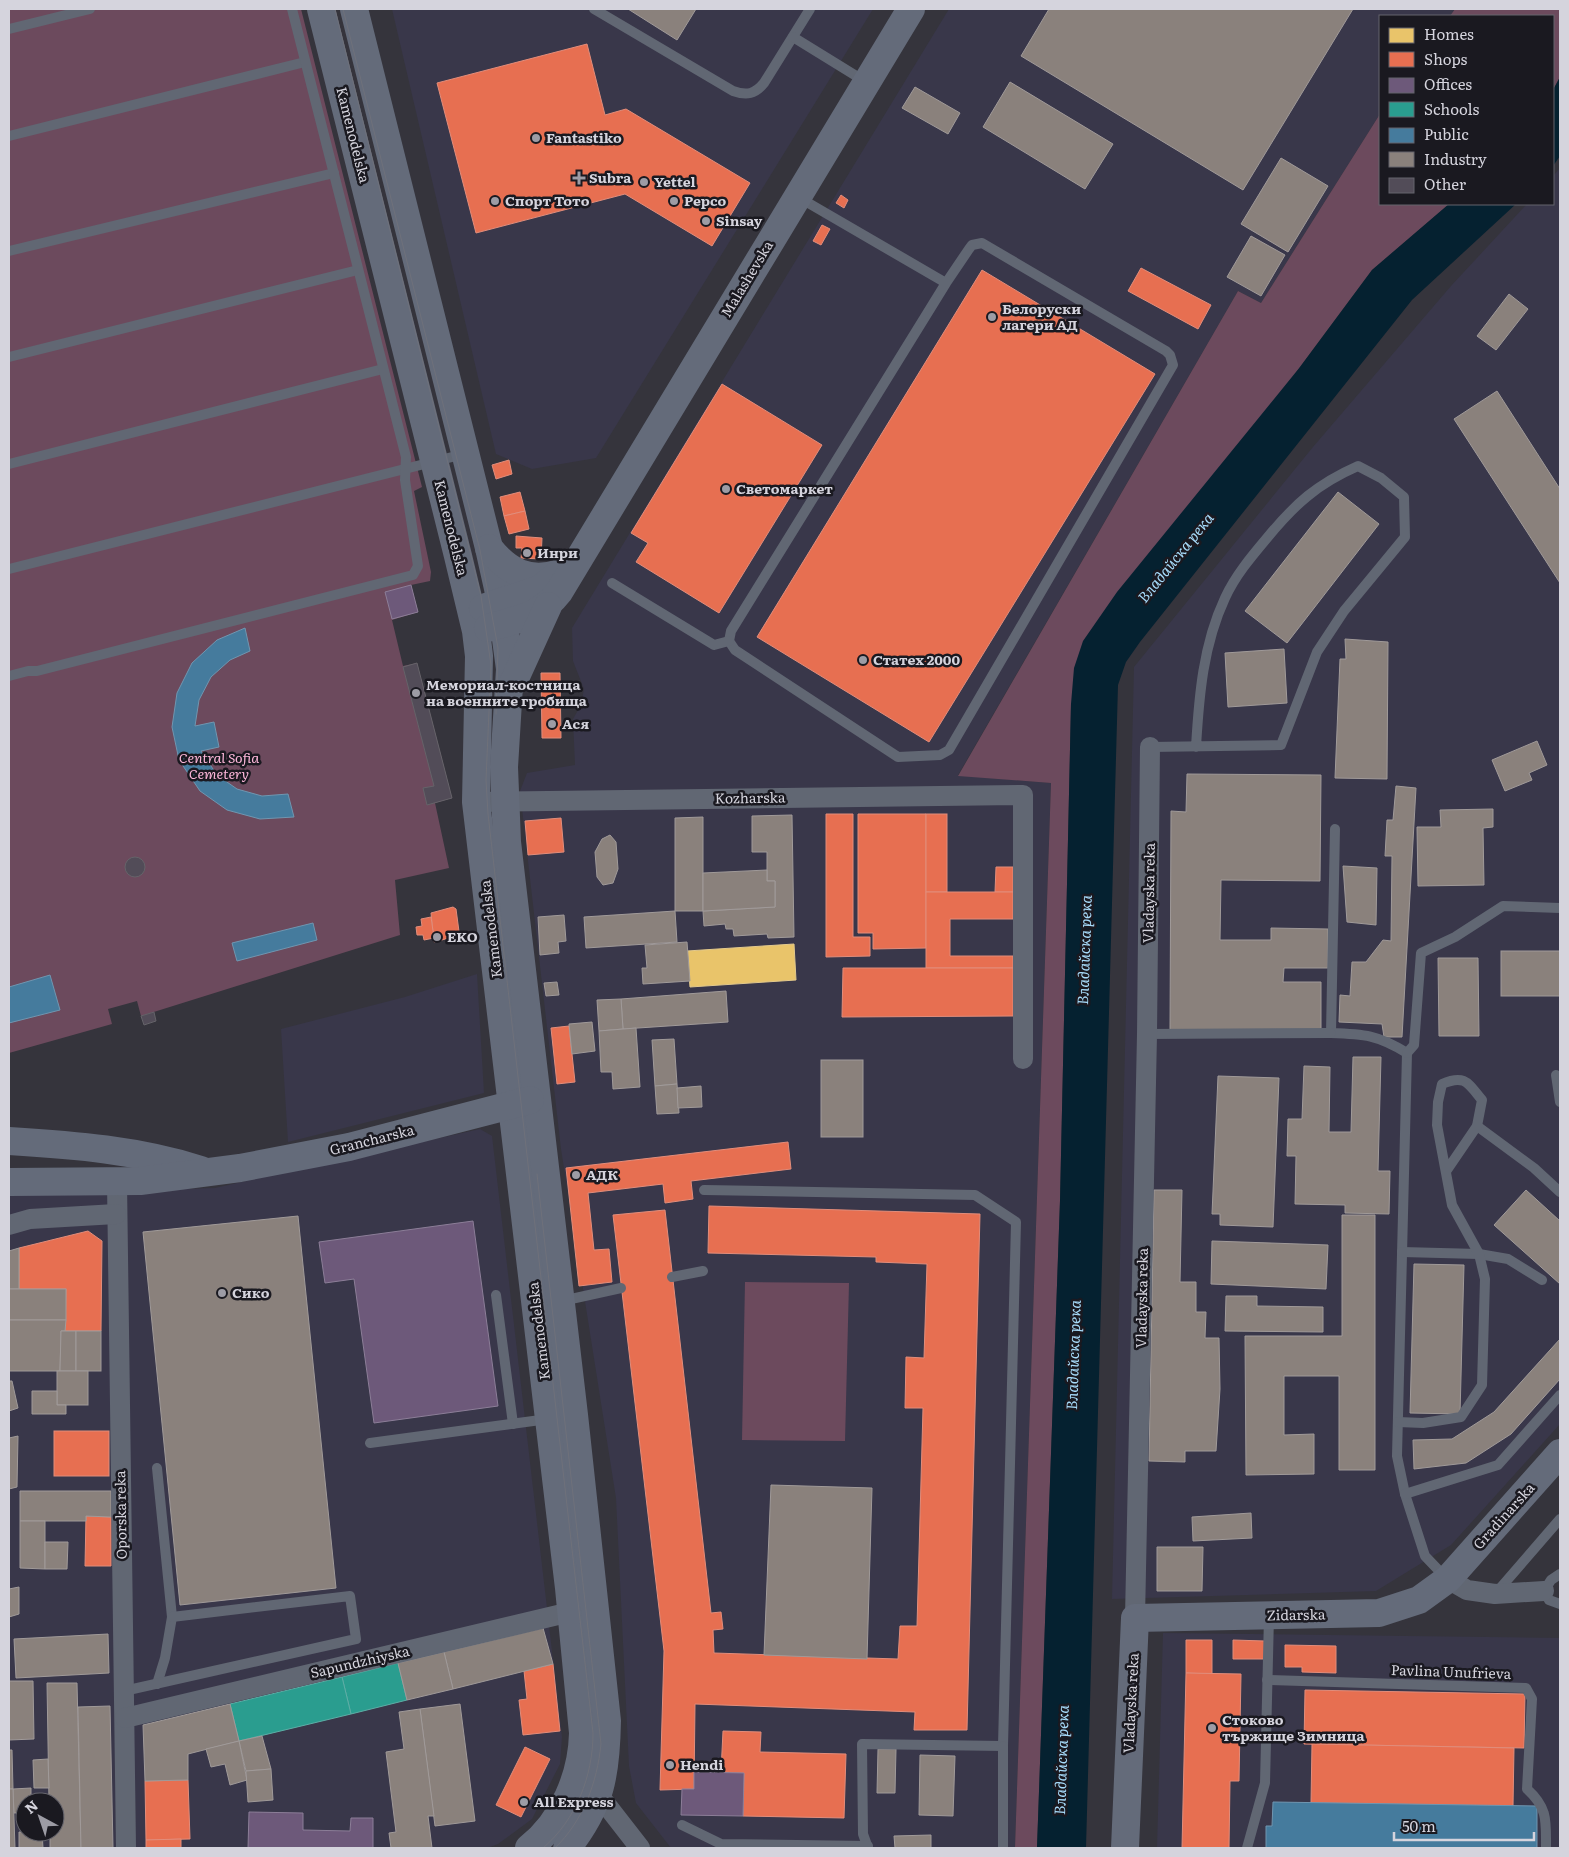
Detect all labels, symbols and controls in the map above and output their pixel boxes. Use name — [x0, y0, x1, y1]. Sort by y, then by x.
legend — [1379, 15, 1554, 205]
text: Homes — [1424, 22, 1474, 45]
text: Shops — [1424, 47, 1467, 70]
text: Offices — [1424, 72, 1472, 95]
street label: Kamenodelska — [332, 85, 376, 185]
text: Schools — [1424, 97, 1480, 120]
text: Public — [1424, 122, 1469, 145]
place label: Fantastiko — [546, 127, 622, 147]
marker: Fantastiko — [530, 132, 542, 144]
text: Industry — [1424, 147, 1487, 170]
place label: Subra — [589, 167, 632, 187]
place label: Yettel — [654, 171, 696, 191]
marker: Subra — [573, 172, 585, 184]
text: Other — [1424, 172, 1466, 195]
marker: Yettel — [638, 176, 650, 188]
place label: Спорт Тото — [505, 190, 590, 210]
place label: Pepco — [684, 190, 727, 210]
marker: Спорт Тото — [489, 195, 501, 207]
marker: Pepco — [668, 195, 680, 207]
place label: Sinsay — [716, 210, 763, 230]
marker: Sinsay — [700, 215, 712, 227]
street label: Malashevska — [715, 236, 777, 321]
place label: Белоруски лагери АД — [1002, 298, 1081, 334]
marker: Белоруски лагери АД — [986, 311, 998, 323]
street label: Kamenodelska — [430, 478, 474, 578]
place label: Светомаркет — [736, 478, 833, 498]
marker: Светомаркет — [720, 483, 732, 495]
water label: Владайска река — [1131, 507, 1219, 607]
place label: Инри — [537, 542, 578, 562]
marker: Инри — [521, 547, 533, 559]
place label: Статех 2000 — [873, 649, 960, 669]
marker: Статех 2000 — [857, 654, 869, 666]
place label: Мемориал-костница на военните гробища — [426, 674, 588, 710]
marker: Мемориал-костница на военните гробища — [410, 687, 422, 699]
place label: Ася — [562, 713, 589, 733]
marker: Ася — [546, 718, 558, 730]
park label: Central Sofia Cemetery — [179, 747, 259, 783]
street label: Kozharska — [714, 786, 786, 808]
street label: Vladayska reka — [1137, 842, 1159, 943]
street label: Kamenodelska — [474, 879, 506, 979]
water label: Владайска река — [1070, 894, 1097, 1005]
place label: EKO — [447, 926, 478, 946]
marker: EKO — [431, 931, 443, 943]
street label: Grancharska — [327, 1119, 416, 1159]
place label: АДК — [586, 1164, 618, 1184]
marker: АДК — [570, 1169, 582, 1181]
street label: Vladayska reka — [1130, 1247, 1152, 1348]
street label: Kamenodelska — [522, 1281, 554, 1381]
place label: Сико — [232, 1282, 270, 1302]
marker: Сико — [216, 1287, 228, 1299]
water label: Владайска река — [1059, 1299, 1086, 1410]
street label: Oporska reka — [109, 1470, 131, 1560]
street label: Gradinarska — [1468, 1477, 1539, 1553]
street label: Zidarska — [1266, 1603, 1326, 1625]
street label: Sapundzhiyska — [308, 1640, 412, 1682]
street label: Vladayska reka — [1117, 1652, 1143, 1754]
street label: Pavlina Unufrieva — [1390, 1659, 1512, 1683]
water label: Владайска река — [1047, 1704, 1074, 1815]
place label: Стоково тържище Зимница — [1222, 1709, 1365, 1745]
marker: Стоково тържище Зимница — [1206, 1722, 1218, 1734]
place label: Hendi — [680, 1754, 723, 1774]
marker: Hendi — [664, 1759, 676, 1771]
place label: All Express — [534, 1791, 614, 1811]
north arrow — [15, 1792, 65, 1842]
text: N — [20, 1795, 42, 1818]
marker: All Express — [518, 1796, 530, 1808]
scale bar — [1394, 1810, 1534, 1842]
text: 50 m — [1402, 1814, 1436, 1837]

